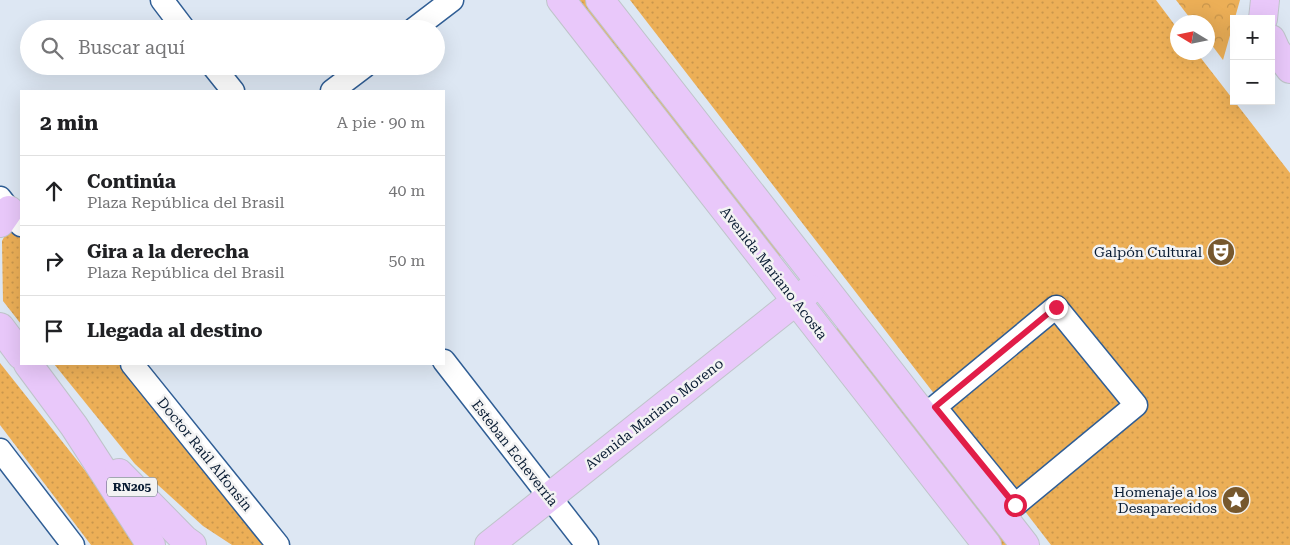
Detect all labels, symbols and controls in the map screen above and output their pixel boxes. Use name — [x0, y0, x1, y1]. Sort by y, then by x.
north arrow — [1170, 15, 1215, 60]
map controls — [1230, 15, 1275, 105]
button: + — [1230, 15, 1275, 60]
search box — [20, 20, 445, 75]
icon: search — [38, 34, 66, 62]
text: Buscar aquí — [78, 36, 185, 59]
button: − — [1230, 60, 1275, 105]
text: 2 min — [40, 111, 98, 135]
text: A pie · 90 m — [337, 113, 425, 132]
text: Continúa — [87, 170, 176, 193]
icon: ahead — [40, 177, 68, 205]
text: 40 m — [388, 181, 425, 200]
text: Plaza República del Brasil — [87, 193, 285, 212]
street label: Avenida Mariano Acosta — [717, 204, 831, 343]
theatre icon: Galpón Cultural — [1206, 237, 1236, 267]
text: Gira a la derecha — [87, 240, 249, 263]
place label: Galpón Cultural — [1094, 244, 1203, 260]
icon: right — [40, 247, 68, 275]
text: 50 m — [388, 251, 425, 270]
text: Plaza República del Brasil — [87, 263, 285, 282]
route end — [1045, 296, 1068, 319]
icon: arrive — [40, 317, 68, 345]
text: Llegada al destino — [87, 319, 263, 342]
street label: Avenida Mariano Moreno — [582, 355, 726, 473]
street label: Doctor Raúl Alfonsín — [154, 394, 256, 514]
street label: Esteban Echeverría — [469, 397, 562, 509]
road number: RN205 — [107, 478, 157, 497]
place label: Homenaje a los Desaparecidos — [1114, 484, 1217, 516]
place icon: Homenaje a los Desaparecidos — [1221, 485, 1251, 515]
route start — [1004, 494, 1027, 517]

